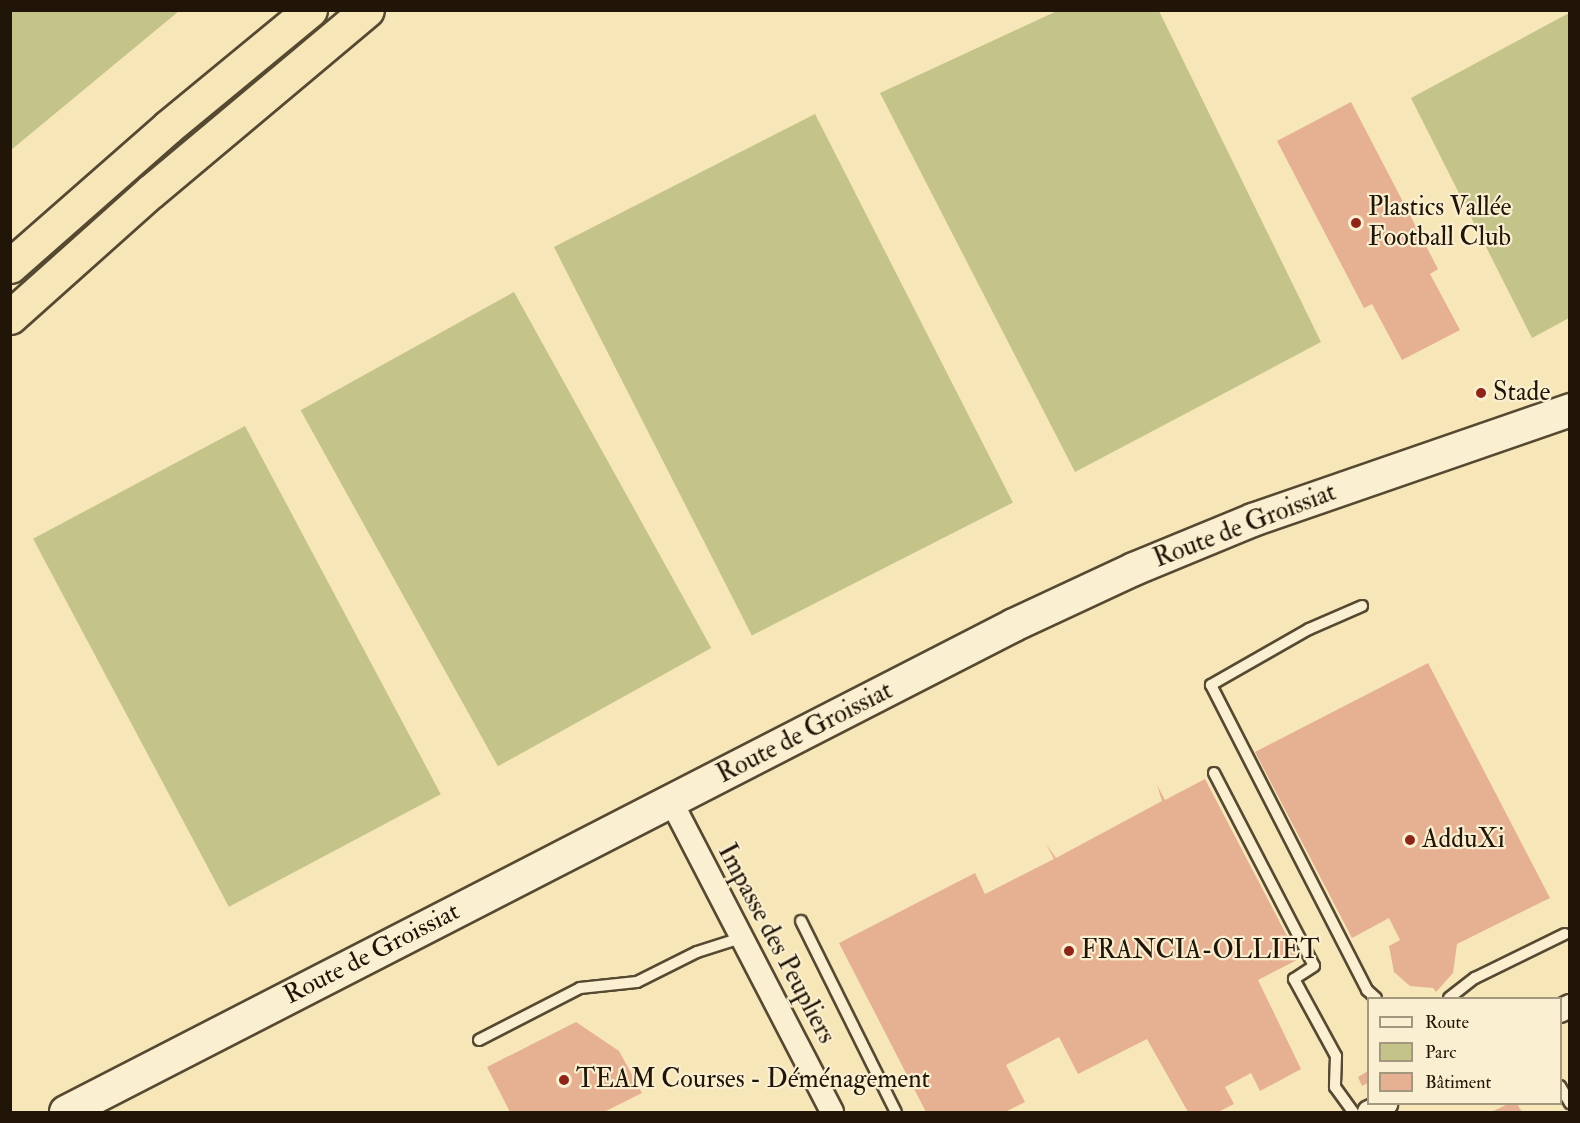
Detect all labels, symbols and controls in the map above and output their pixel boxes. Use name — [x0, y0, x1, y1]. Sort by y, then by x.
place label: Plastics Vallée Football Club — [1368, 192, 1511, 254]
marker: Plastics Vallée Football Club — [1349, 216, 1363, 230]
place label: Stade — [1493, 377, 1550, 409]
marker: Stade — [1474, 386, 1488, 400]
street label: Route de Groissiat — [1149, 477, 1341, 575]
street label: Route de Groissiat — [712, 675, 898, 791]
place label: AdduXi — [1422, 824, 1505, 856]
marker: AdduXi — [1403, 833, 1417, 847]
street label: Impasse des Peupliers — [710, 839, 842, 1049]
street label: Route de Groissiat — [279, 896, 465, 1012]
place label: FRANCIA-OLLIET — [1081, 935, 1320, 967]
marker: FRANCIA-OLLIET — [1062, 944, 1076, 958]
legend — [1367, 997, 1562, 1105]
text: Route — [1425, 1011, 1469, 1034]
text: Parc — [1425, 1041, 1456, 1064]
place label: TEAM Courses - Déménagement — [576, 1064, 930, 1096]
text: Bâtiment — [1425, 1071, 1491, 1094]
marker: TEAM Courses - Déménagement — [557, 1073, 571, 1087]

